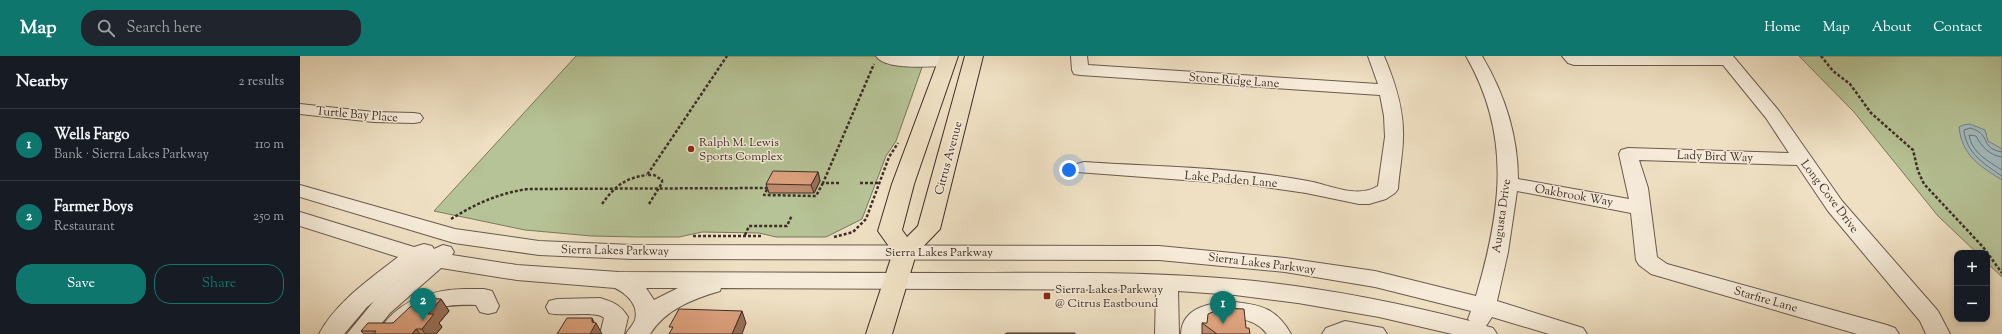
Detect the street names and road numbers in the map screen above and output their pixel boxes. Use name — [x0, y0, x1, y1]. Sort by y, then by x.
street label: Stone Ridge Lane — [1188, 69, 1280, 93]
street label: Turtle Bay Place — [315, 102, 399, 128]
street label: Citrus Avenue — [930, 119, 968, 197]
street label: Lady Bird Way — [1676, 147, 1754, 167]
street label: Long Cove Drive — [1796, 156, 1863, 237]
street label: Lake Padden Lane — [1184, 167, 1278, 193]
street label: Augusta Drive — [1488, 177, 1516, 254]
street label: Oakbrook Way — [1533, 180, 1614, 212]
street label: Sierra Lakes Parkway — [561, 241, 669, 261]
street label: Sierra Lakes Parkway — [885, 244, 993, 262]
street label: Sierra Lakes Parkway — [1207, 248, 1317, 280]
street label: Starfire Lane — [1732, 282, 1800, 318]

